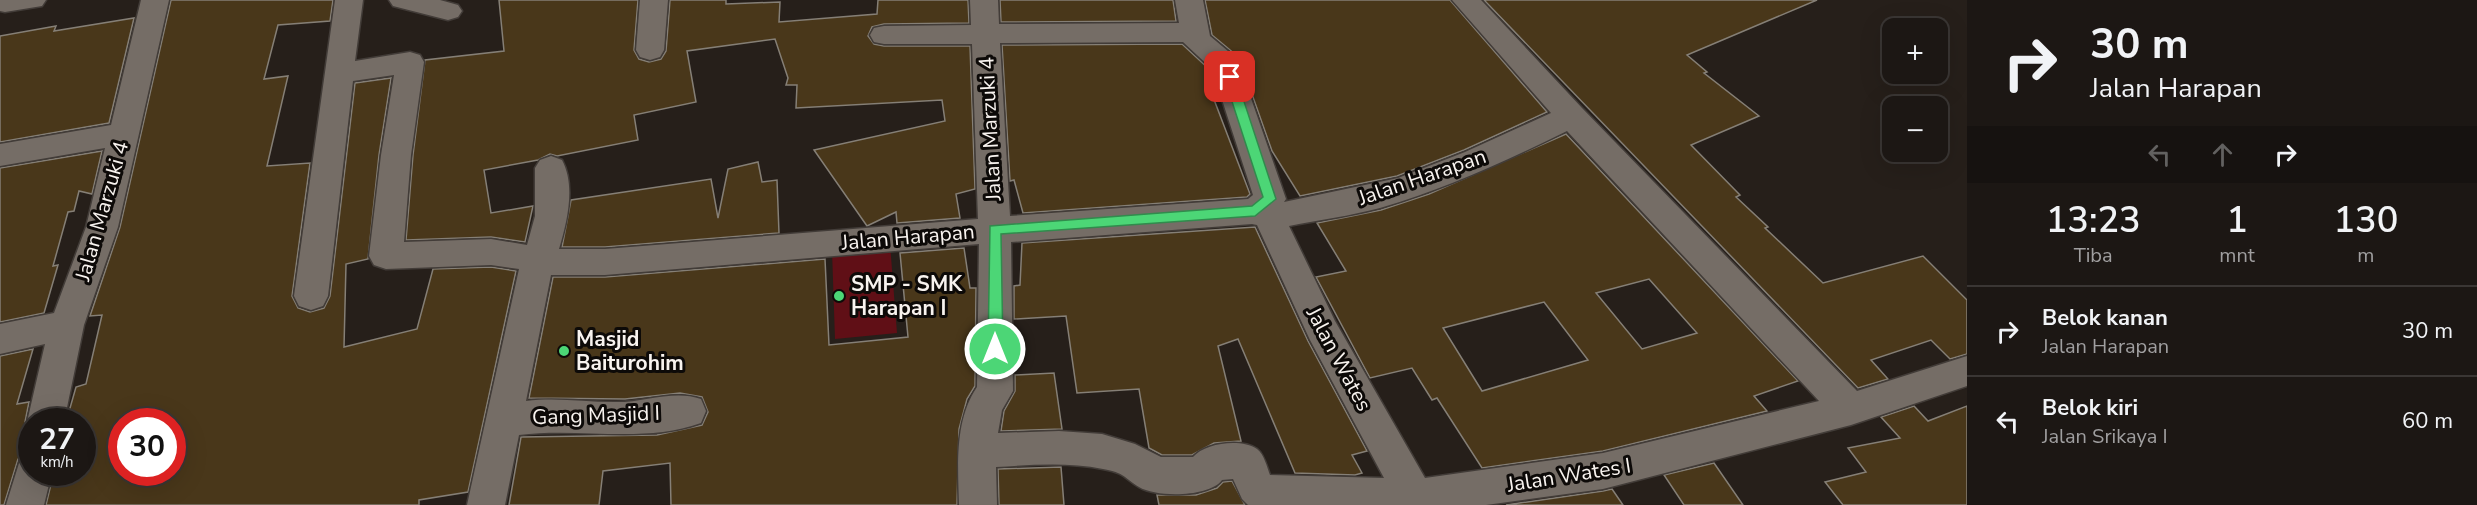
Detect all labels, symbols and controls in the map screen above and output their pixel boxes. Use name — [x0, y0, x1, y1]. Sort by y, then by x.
text: 30 m — [2090, 16, 2189, 73]
map controls — [1882, 18, 1948, 162]
button: + — [1882, 18, 1948, 84]
icon: right — [1991, 24, 2069, 102]
pin — [1204, 51, 1255, 102]
street label: Jalan Marzuki 4 — [972, 56, 1008, 203]
icon: arrive — [1213, 60, 1246, 93]
text: Jalan Harapan — [2090, 70, 2262, 107]
button: − — [1882, 96, 1948, 162]
street label: Jalan Marzuki 4 — [68, 138, 135, 285]
icon: left — [2143, 138, 2176, 171]
icon: ahead — [2206, 138, 2239, 171]
icon: right — [2269, 138, 2302, 171]
street label: Jalan Harapan — [1353, 142, 1490, 212]
text: 13:23 — [2046, 196, 2141, 245]
text: 1 — [2226, 196, 2248, 245]
text: 130 — [2333, 196, 2398, 245]
street label: Jalan Harapan — [839, 217, 976, 257]
text: Tiba — [2074, 242, 2113, 269]
text: mnt — [2219, 242, 2255, 269]
text: m — [2357, 242, 2374, 269]
place label: SMP - SMK Harapan I — [851, 270, 963, 322]
marker: SMP - SMK Harapan I — [832, 289, 846, 303]
street label: Jalan Wates — [1299, 301, 1378, 416]
text: Belok kanan — [2042, 303, 2168, 333]
icon: right — [1991, 315, 2024, 348]
text: 30 m — [2402, 316, 2453, 346]
position arrow — [963, 317, 1027, 381]
place label: Masjid Baiturohim — [576, 325, 684, 377]
text: Jalan Harapan — [2042, 333, 2169, 360]
marker: Masjid Baiturohim — [557, 344, 571, 358]
text: Belok kiri — [2042, 393, 2138, 423]
street label: Gang Masjid I — [532, 399, 660, 431]
icon: left — [1991, 405, 2024, 438]
text: 60 m — [2402, 406, 2453, 436]
speed limit sign: 30 — [108, 408, 186, 486]
text: 27 — [39, 419, 75, 460]
text: Jalan Srikaya I — [2042, 423, 2168, 450]
street label: Jalan Wates I — [1504, 451, 1633, 499]
text: km/h — [40, 452, 74, 472]

